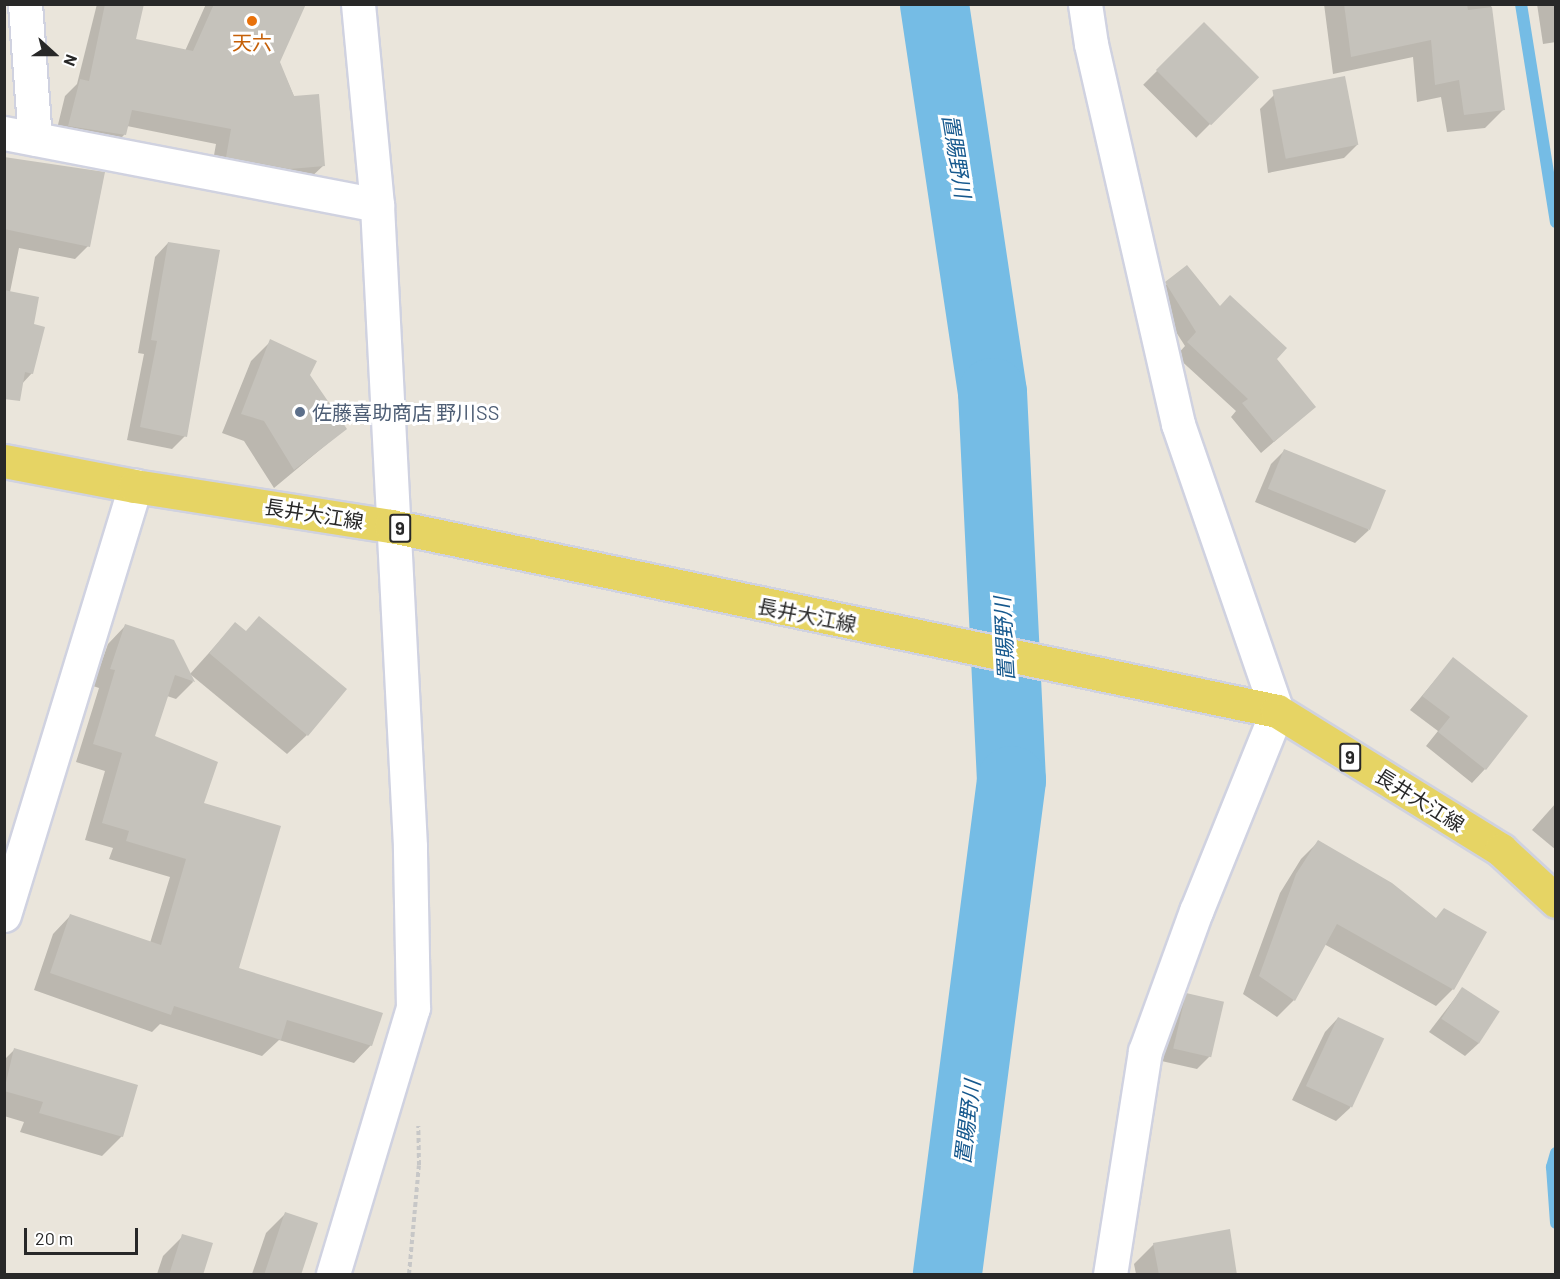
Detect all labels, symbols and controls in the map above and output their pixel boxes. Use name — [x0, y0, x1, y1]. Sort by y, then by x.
marker: 天六 — [245, 14, 259, 28]
north arrow — [24, 24, 84, 84]
place label: 天六 — [232, 30, 272, 54]
text: N — [60, 52, 82, 69]
water label: 置賜野川 — [938, 113, 976, 199]
place label: 佐藤喜助商店 野川SS — [312, 400, 499, 424]
marker: 佐藤喜助商店 野川SS — [293, 405, 307, 419]
street label: 長井大江線 — [263, 494, 365, 534]
road number: 9 — [388, 513, 412, 543]
street label: 長井大江線 — [756, 594, 858, 636]
water label: 置賜野川 — [989, 596, 1019, 682]
road number: 9 — [1338, 742, 1362, 772]
street label: 長井大江線 — [1371, 763, 1469, 837]
water label: 置賜野川 — [949, 1079, 985, 1165]
scale bar — [27, 1216, 141, 1254]
text: 20 m — [35, 1227, 73, 1249]

